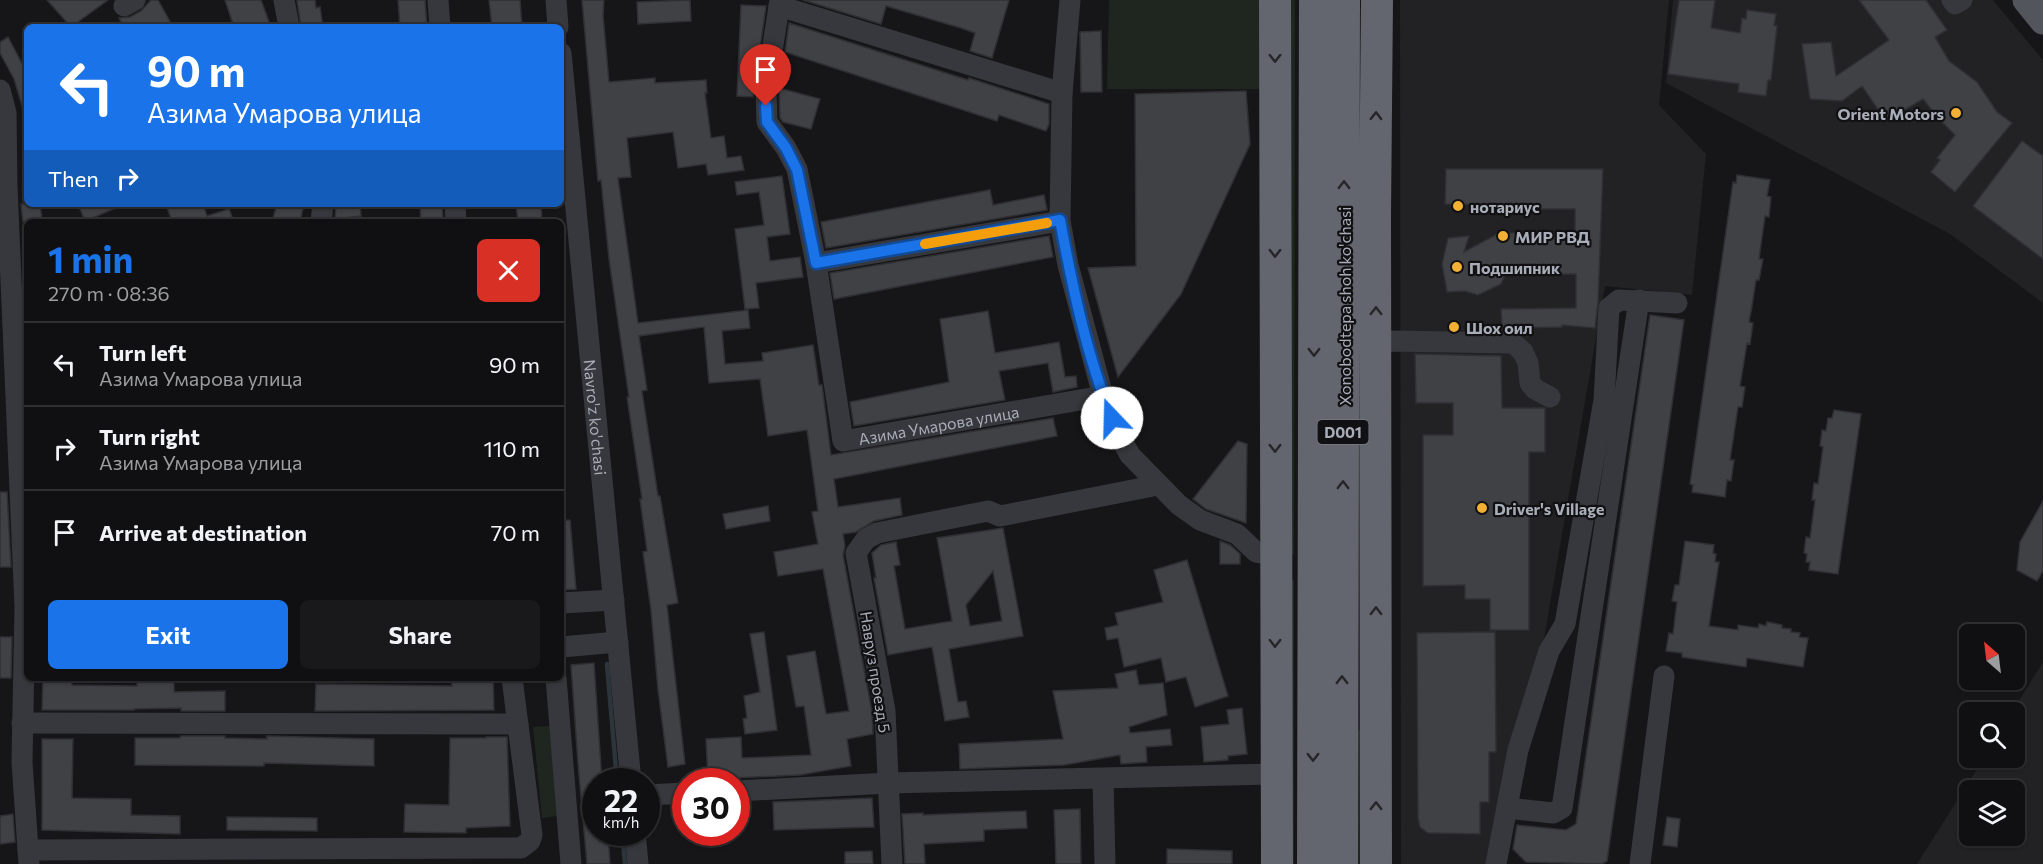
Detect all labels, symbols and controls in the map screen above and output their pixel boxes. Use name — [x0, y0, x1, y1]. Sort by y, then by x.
text: 90 m — [147, 44, 246, 96]
pin — [740, 44, 791, 106]
icon: left — [48, 48, 126, 126]
icon: arrive — [749, 53, 782, 86]
one-way arrow — [1269, 54, 1281, 63]
text: Азима Умарова улица — [147, 96, 422, 129]
place label: Orient Motors — [1838, 104, 1944, 123]
marker: Orient Motors — [1949, 106, 1963, 120]
one-way arrow — [1370, 111, 1382, 120]
icon: right — [111, 162, 144, 195]
text: Then — [48, 165, 99, 192]
one-way arrow — [1338, 180, 1350, 189]
place label: нотариус — [1470, 197, 1540, 216]
marker: нотариус — [1451, 199, 1465, 213]
street label: Xonobodtepa shoh ko'chasi — [1335, 207, 1354, 405]
place label: МИР РВД — [1515, 227, 1590, 246]
marker: МИР РВД — [1496, 229, 1510, 243]
text: 1 min — [48, 236, 133, 280]
button: close — [477, 239, 540, 302]
one-way arrow — [1269, 249, 1281, 258]
place label: Подшипник — [1469, 258, 1560, 277]
marker: Подшипник — [1450, 260, 1464, 274]
text: 270 m · 08:36 — [48, 281, 170, 305]
one-way arrow — [1370, 306, 1382, 315]
place label: Шох оил — [1466, 318, 1533, 337]
marker: Шох оил — [1447, 320, 1461, 334]
text: Turn left — [99, 339, 186, 366]
icon: left — [48, 348, 81, 381]
one-way arrow — [1308, 348, 1320, 357]
text: 90 m — [489, 351, 540, 378]
street label: Navro'z ko'chasi — [581, 358, 611, 476]
text: Азима Умарова улица — [99, 366, 302, 390]
position arrow — [1080, 386, 1144, 450]
street label: Азима Умарова улица — [857, 401, 1020, 448]
road number: D001 — [1318, 420, 1368, 444]
text: Turn right — [99, 423, 200, 450]
icon: right — [48, 432, 81, 465]
text: 110 m — [483, 435, 540, 462]
one-way arrow — [1269, 444, 1281, 453]
text: Азима Умарова улица — [99, 450, 302, 474]
one-way arrow — [1337, 480, 1349, 489]
place label: Driver's Village — [1494, 499, 1604, 518]
marker: Driver's Village — [1475, 501, 1489, 515]
icon: arrive — [48, 516, 81, 549]
text: Arrive at destination — [99, 519, 307, 546]
text: 70 m — [491, 519, 540, 546]
button: Exit — [48, 600, 288, 669]
button: Share — [300, 600, 540, 669]
one-way arrow — [1370, 606, 1382, 615]
street label: Навруз проезд 5 — [857, 610, 895, 734]
north arrow — [1959, 624, 2025, 690]
map controls — [1959, 624, 2025, 846]
one-way arrow — [1269, 639, 1282, 648]
one-way arrow — [1336, 675, 1348, 684]
button: search — [1959, 702, 2025, 768]
one-way arrow — [1307, 753, 1319, 762]
speed limit sign: 30 — [672, 768, 750, 846]
button: layers — [1959, 780, 2025, 846]
text: 22 — [604, 781, 638, 818]
one-way arrow — [1370, 801, 1382, 810]
text: km/h — [603, 813, 639, 831]

